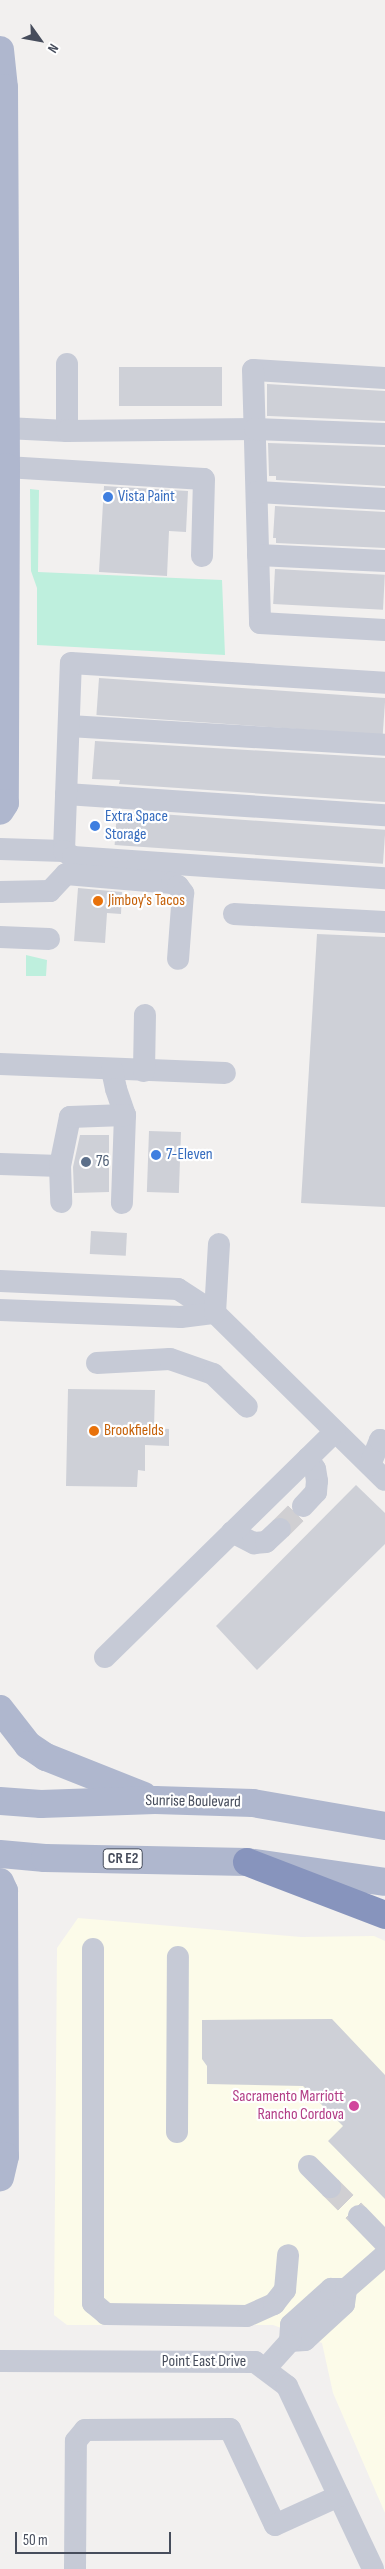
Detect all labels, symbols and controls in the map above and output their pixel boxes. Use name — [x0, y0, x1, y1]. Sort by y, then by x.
north arrow — [15, 15, 65, 65]
text: N — [44, 41, 62, 56]
place label: Vista Paint — [118, 487, 175, 507]
marker: Vista Paint — [102, 491, 114, 503]
place label: Extra Space Storage — [105, 807, 168, 845]
marker: Extra Space Storage — [89, 820, 101, 832]
place label: Jimboy's Tacos — [108, 891, 185, 911]
marker: Jimboy's Tacos — [92, 895, 104, 907]
place label: 7-Eleven — [166, 1145, 213, 1165]
marker: 7-Eleven — [150, 1149, 162, 1161]
place label: 76 — [96, 1152, 109, 1172]
marker: 76 — [80, 1156, 92, 1168]
place label: Brookfields — [104, 1421, 164, 1441]
marker: Brookfields — [88, 1425, 100, 1437]
street label: Sunrise Boulevard — [145, 1792, 241, 1812]
road number: CR E2 — [102, 1846, 144, 1872]
place label: Sacramento Marriott Rancho Cordova — [232, 2087, 344, 2125]
marker: Sacramento Marriott Rancho Cordova — [348, 2100, 360, 2112]
street label: Point East Drive — [162, 2352, 246, 2372]
scale bar — [18, 2522, 174, 2554]
text: 50 m — [23, 2531, 48, 2550]

